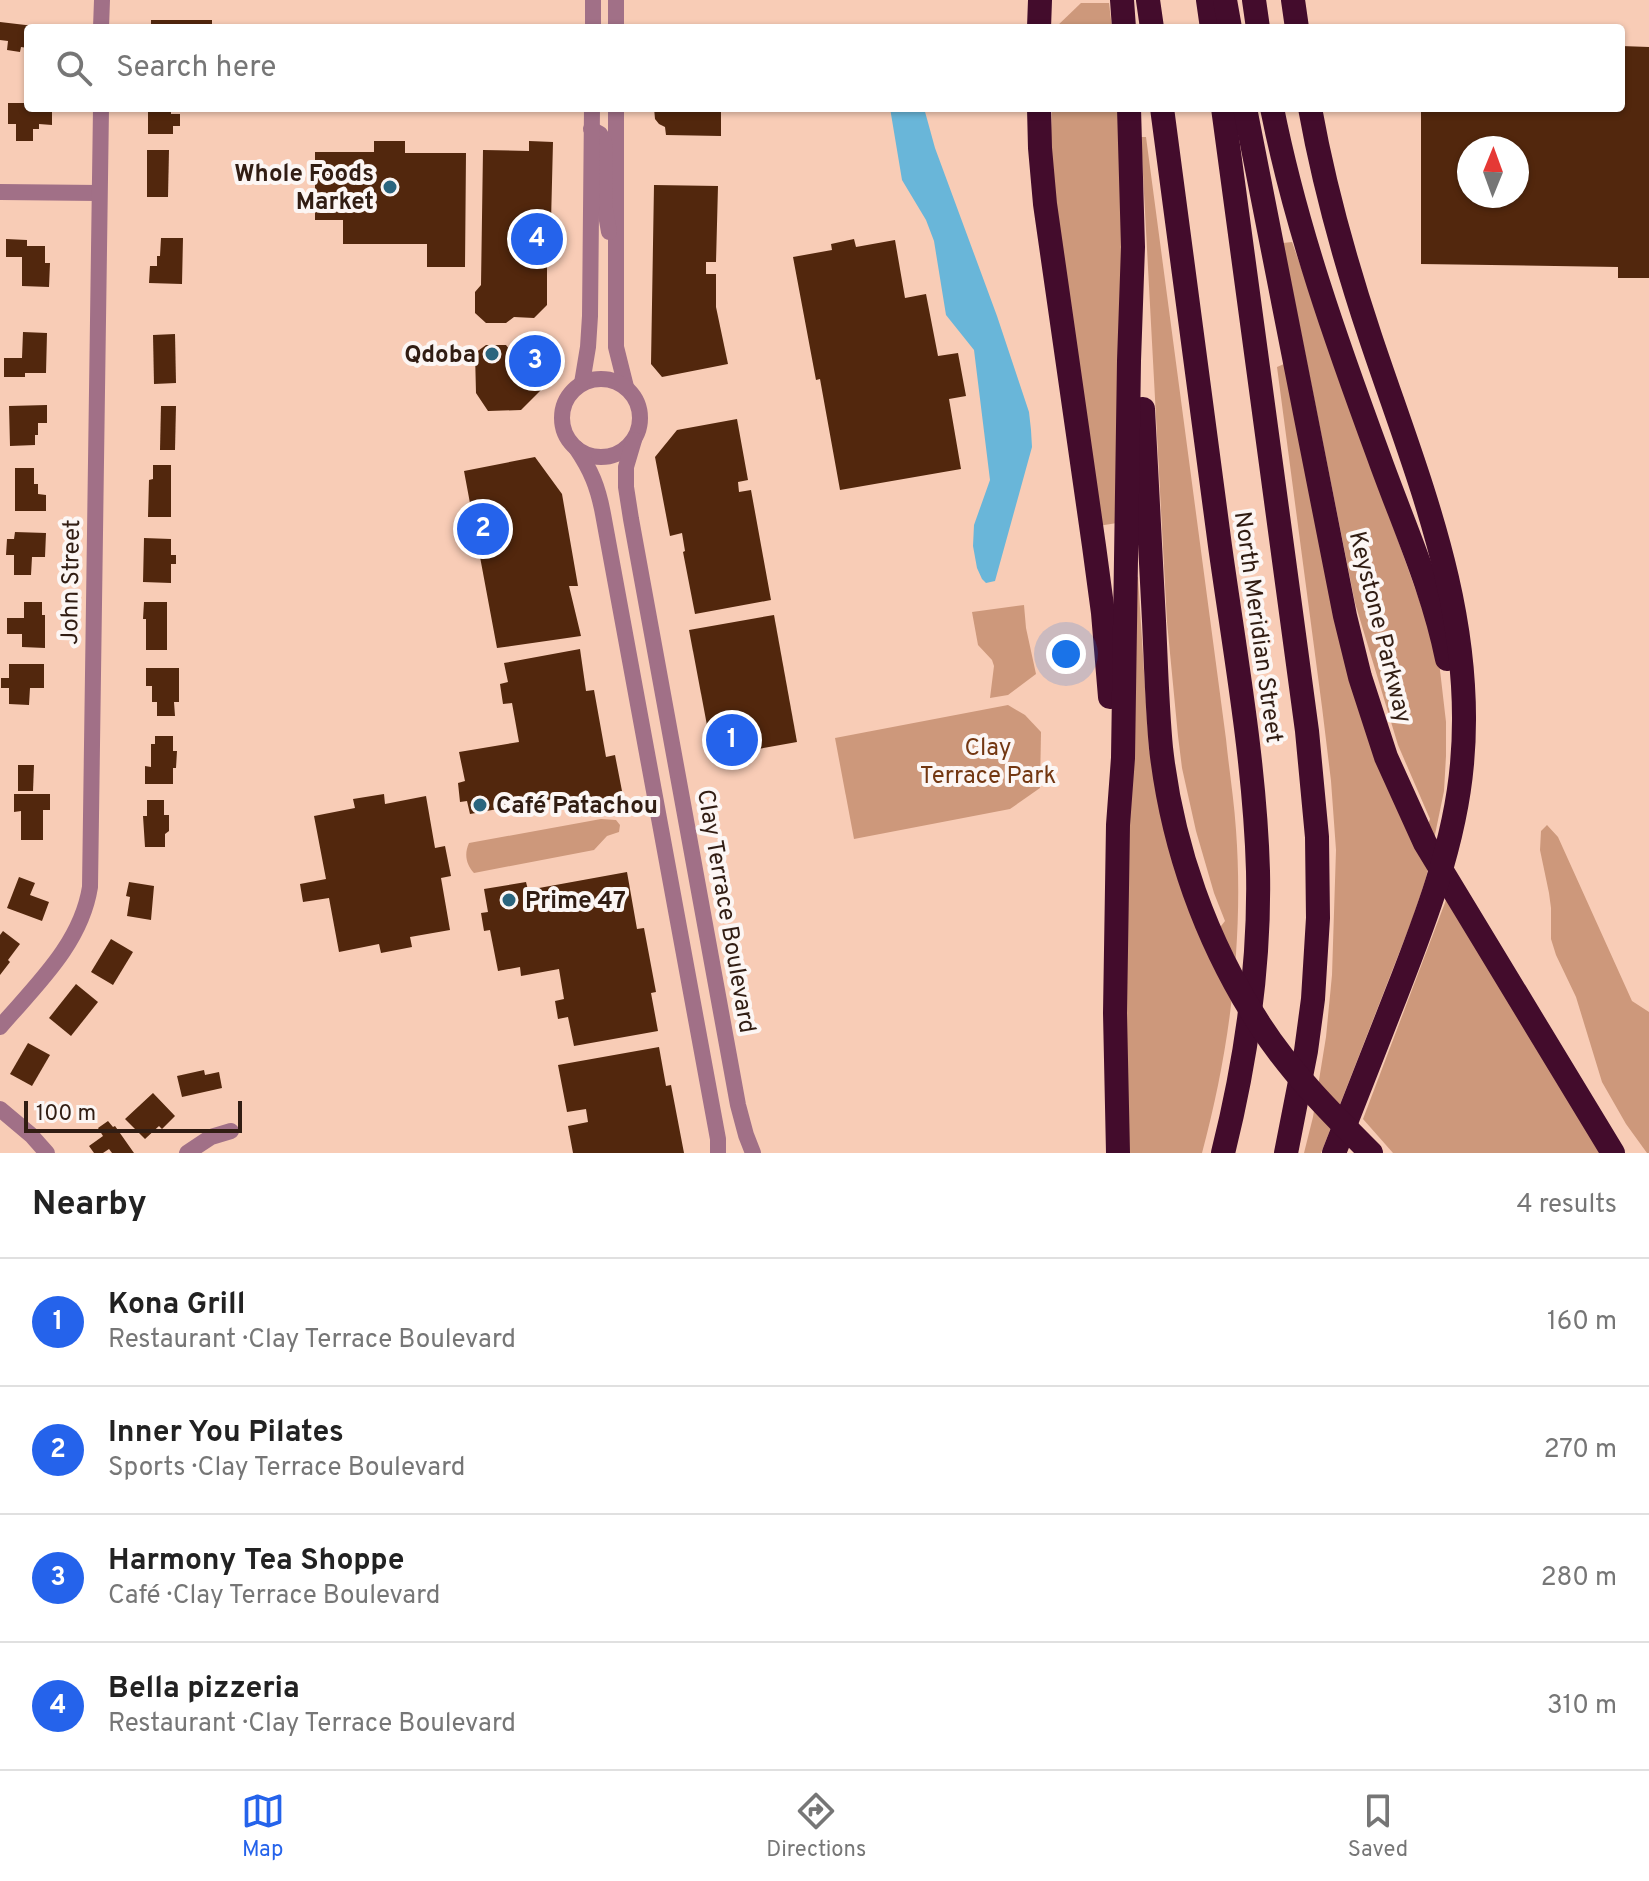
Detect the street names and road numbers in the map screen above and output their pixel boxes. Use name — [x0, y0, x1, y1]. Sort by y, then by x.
street label: North Meridian Street — [1226, 510, 1288, 745]
street label: John Street — [56, 519, 88, 645]
street label: Keystone Parkway — [1341, 528, 1417, 727]
street label: Clay Terrace Boulevard — [689, 787, 761, 1036]

